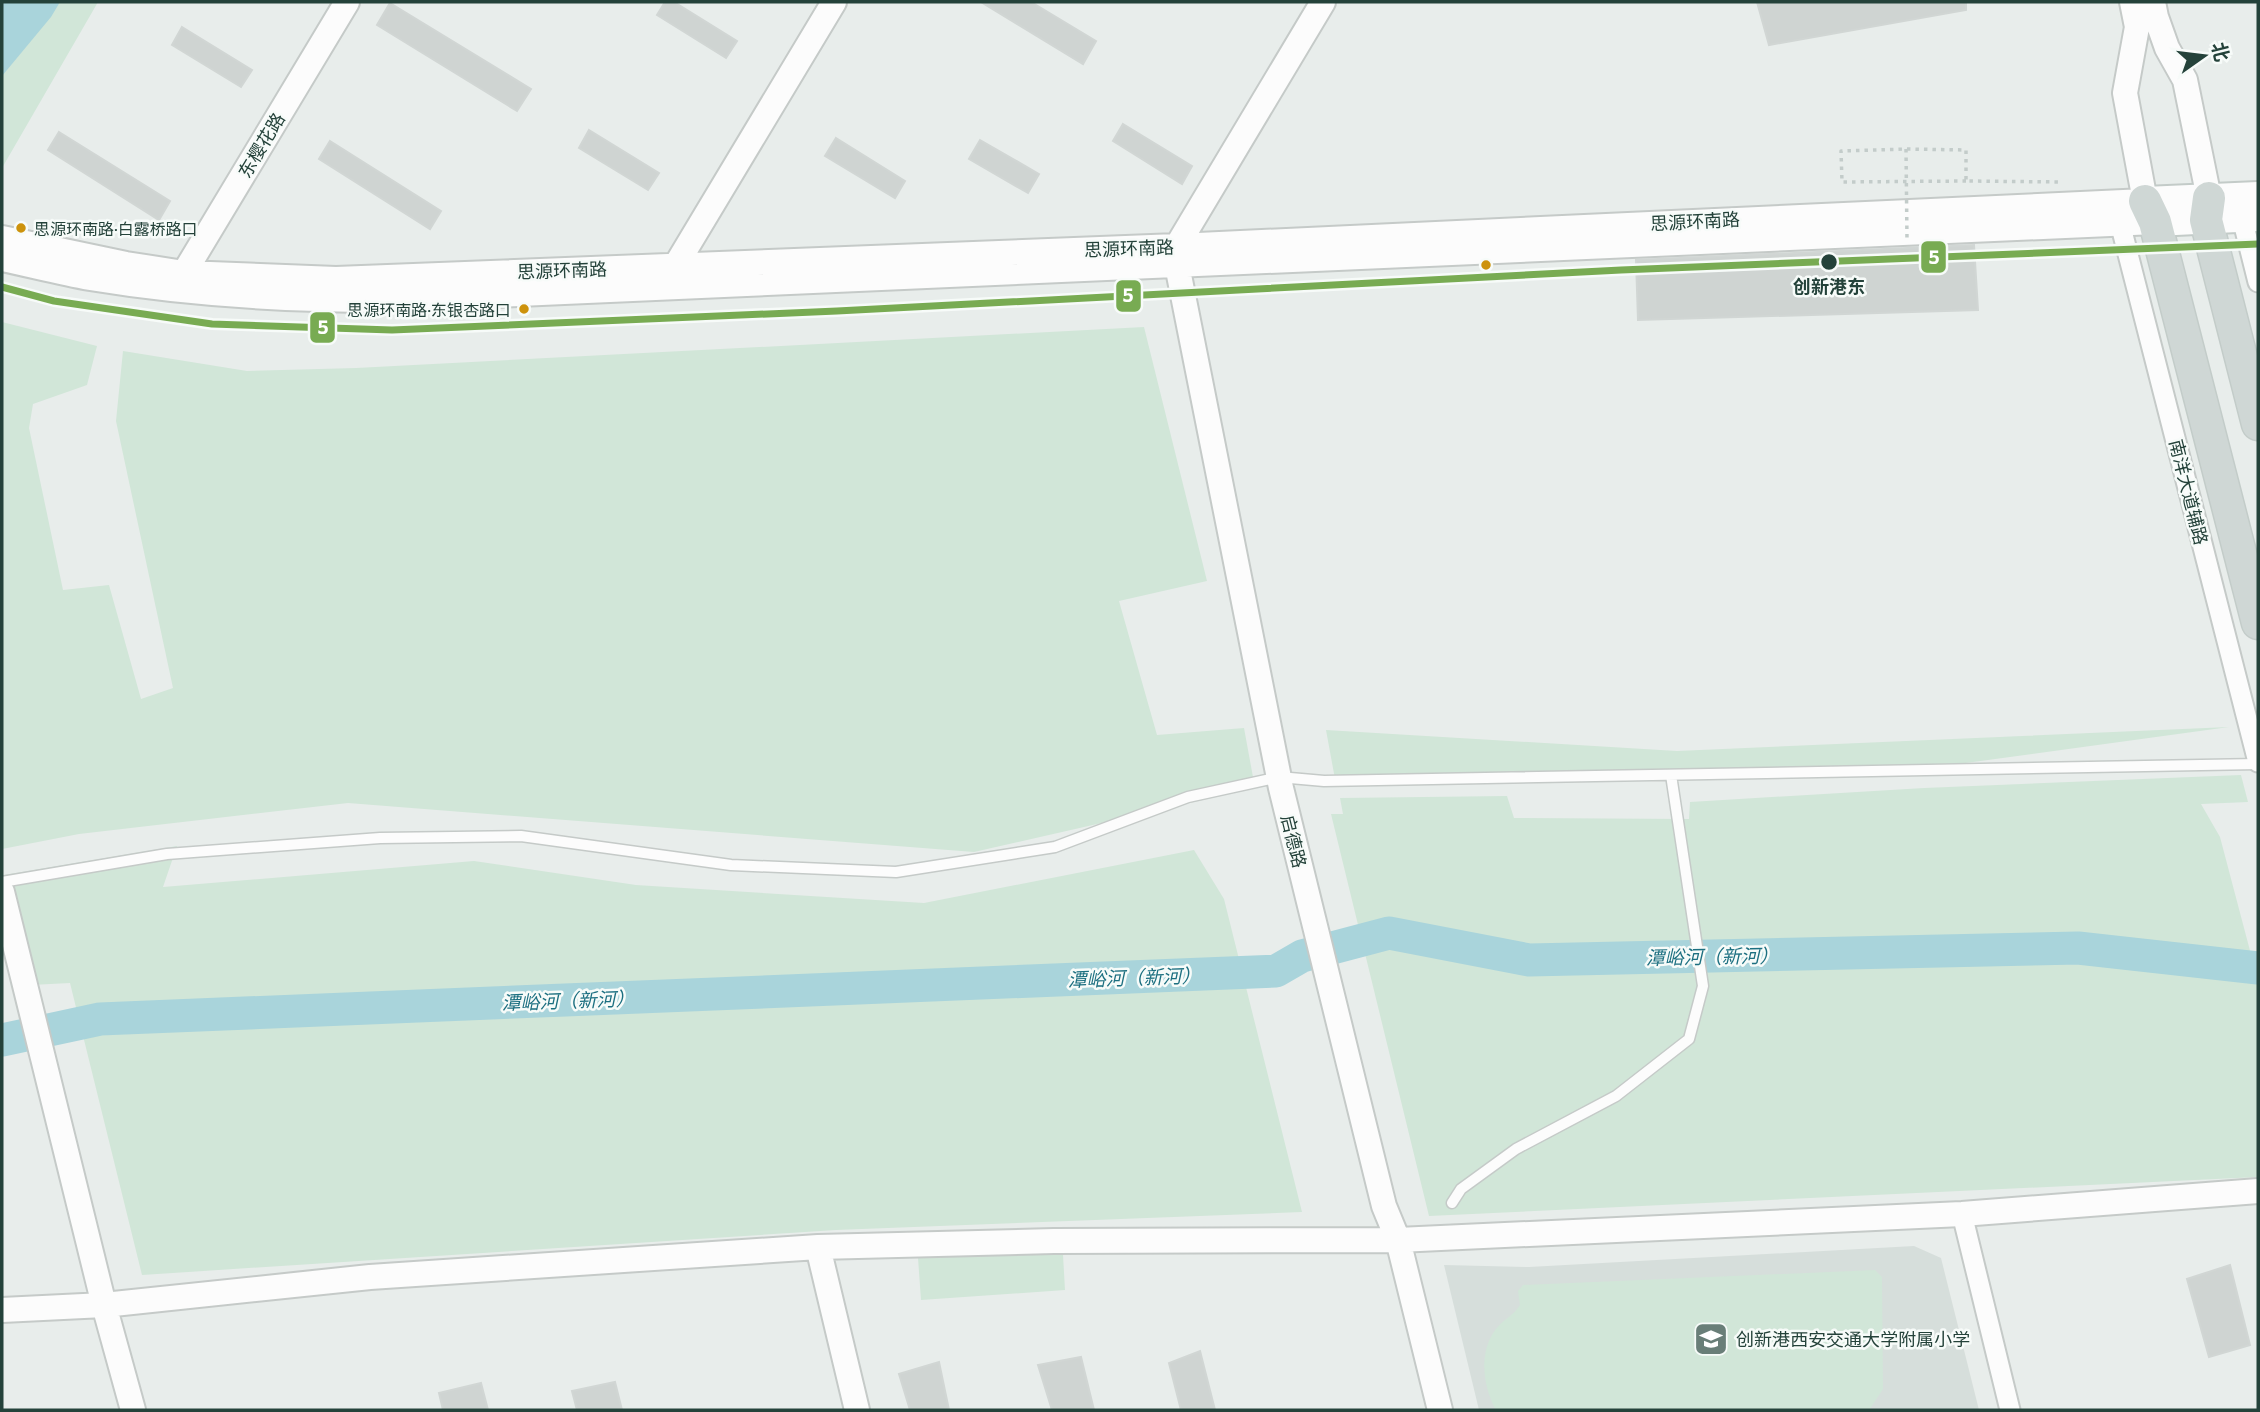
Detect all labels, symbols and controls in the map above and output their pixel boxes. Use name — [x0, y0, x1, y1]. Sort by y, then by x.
north arrow — [2169, 21, 2239, 91]
text: 北 — [2208, 40, 2234, 64]
street label: 东樱花路 — [233, 108, 289, 182]
street label: 思源环南路 — [1649, 208, 1741, 234]
place label: 思源环南路·白露桥路口 — [34, 219, 198, 238]
marker: 思源环南路·白露桥路口 — [14, 221, 28, 235]
street label: 思源环南路 — [1084, 235, 1174, 261]
line badge: 5 — [1920, 240, 1947, 274]
text: 5 — [1928, 245, 1940, 268]
marker: 创新港东 — [1819, 252, 1839, 272]
street label: 思源环南路 — [517, 257, 607, 283]
unlabelled marker — [1479, 258, 1493, 272]
place label: 创新港东 — [1793, 275, 1865, 297]
line badge: 5 — [1115, 279, 1142, 313]
text: 5 — [1122, 283, 1134, 306]
place label: 思源环南路·东银杏路口 — [347, 300, 511, 319]
marker: 思源环南路·东银杏路口 — [517, 302, 531, 316]
line badge: 5 — [309, 311, 336, 344]
text: 5 — [317, 315, 329, 338]
street label: 南洋大道辅路 — [2165, 437, 2213, 547]
street label: 启德路 — [1277, 812, 1311, 870]
water label: 潭峪河（新河） — [1645, 943, 1779, 969]
water label: 潭峪河（新河） — [1067, 963, 1201, 991]
water label: 潭峪河（新河） — [501, 986, 635, 1014]
school or university icon: 创新港西安交通大学附属小学 — [1692, 1320, 1730, 1358]
place label: 创新港西安交通大学附属小学 — [1736, 1328, 1970, 1350]

